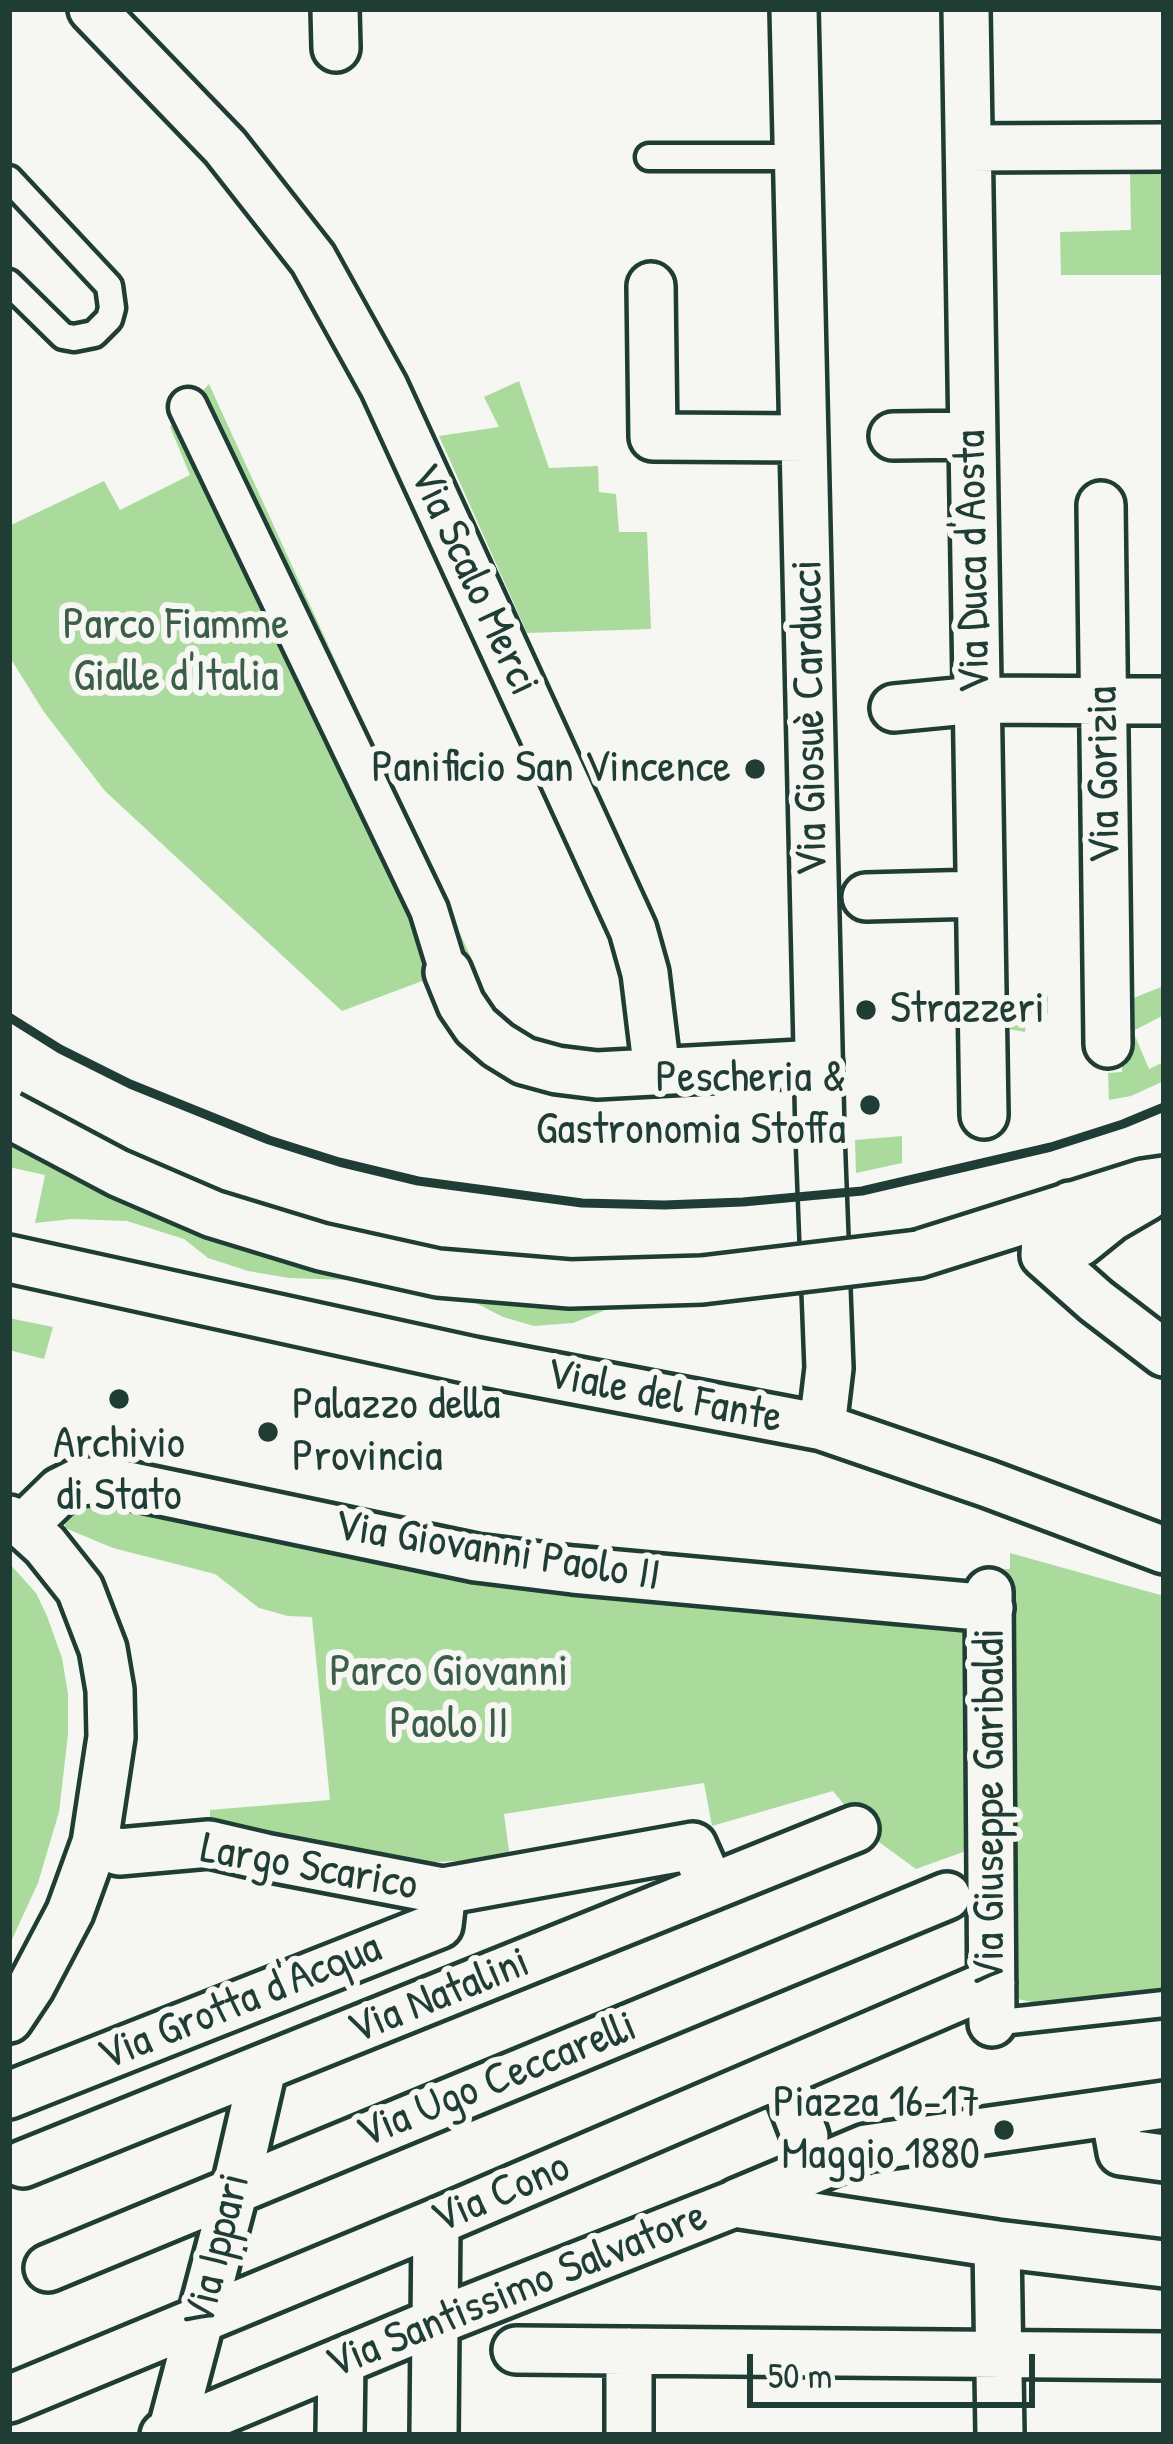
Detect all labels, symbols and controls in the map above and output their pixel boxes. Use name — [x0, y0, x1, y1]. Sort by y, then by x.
street label: Via Duca d'Aosta — [945, 430, 1003, 694]
street label: Via Scalo Merci — [396, 456, 550, 704]
street label: Via Giosuè Carducci — [781, 559, 841, 877]
park label: Parco Fiamme Gialle d'Italia — [63, 599, 289, 705]
street label: Via Gorizia — [1076, 686, 1134, 864]
place label: Panificio San Vincence — [371, 742, 731, 796]
marker: Panificio San Vincence — [742, 756, 768, 782]
place label: Strazzeri — [890, 983, 1045, 1037]
marker: Strazzeri — [853, 997, 879, 1023]
place label: Pescheria & Gastronomia Stoffa — [536, 1052, 846, 1158]
marker: Pescheria & Gastronomia Stoffa — [857, 1092, 883, 1118]
street label: Viale del Fante — [541, 1348, 787, 1446]
place label: Palazzo della Provincia — [292, 1379, 500, 1485]
marker: Archivio di Stato — [106, 1386, 132, 1412]
place label: Archivio di Stato — [53, 1418, 185, 1524]
marker: Palazzo della Provincia — [255, 1419, 281, 1445]
street label: Via Giovanni Paolo II — [330, 1500, 664, 1604]
street label: Via Giuseppe Garibaldi — [964, 1628, 1018, 1986]
park label: Parco Giovanni Paolo II — [330, 1646, 568, 1752]
street label: Largo Scarico — [196, 1822, 422, 1914]
street label: Via Grotta d'Acqua — [91, 1922, 389, 2084]
street label: Via Natalini — [341, 1936, 537, 2058]
street label: Via Ugo Ceccarelli — [349, 2000, 645, 2162]
place label: Piazza 16-17 Maggio 1880 — [773, 2077, 980, 2183]
marker: Piazza 16-17 Maggio 1880 — [991, 2117, 1017, 2143]
street label: Via Cono — [424, 2141, 578, 2247]
street label: Via Ippari — [173, 2168, 263, 2334]
street label: Via Santissimo Salvatore — [319, 2190, 715, 2392]
scale bar — [753, 2330, 1041, 2404]
text: 50 m — [768, 2350, 832, 2399]

